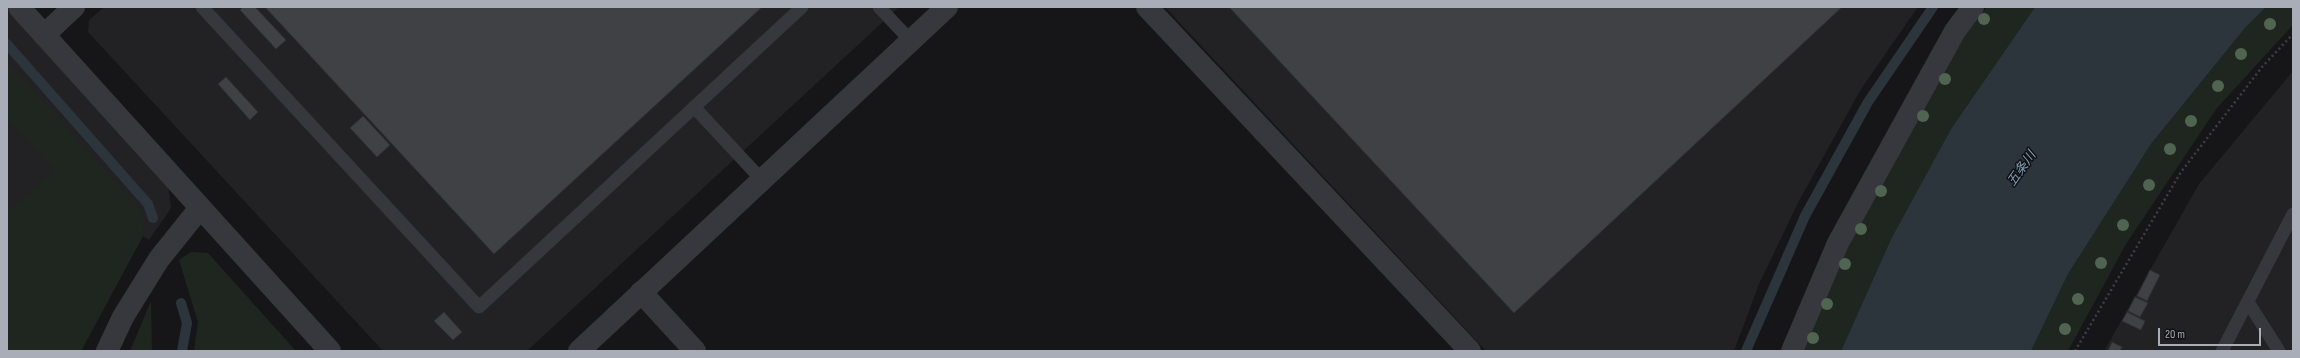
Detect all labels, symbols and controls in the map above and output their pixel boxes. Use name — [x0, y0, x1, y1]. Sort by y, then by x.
water label: 五条川 — [2004, 149, 2040, 189]
scale bar — [2160, 320, 2263, 346]
text: 20 m — [2165, 327, 2185, 342]

